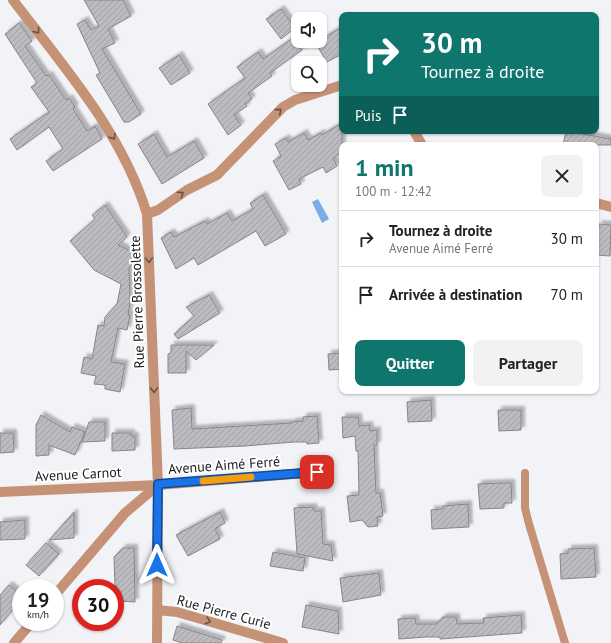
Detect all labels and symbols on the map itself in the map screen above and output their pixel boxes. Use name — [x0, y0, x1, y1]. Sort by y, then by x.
one-way arrow — [32, 27, 40, 34]
one-way arrow — [274, 108, 282, 116]
one-way arrow — [109, 133, 116, 140]
one-way arrow — [176, 192, 183, 199]
street label: Rue Pierre Brossolette — [126, 235, 148, 369]
one-way arrow — [145, 257, 153, 263]
one-way arrow — [150, 387, 158, 393]
street label: Avenue Aimé Ferré — [167, 452, 281, 478]
pin — [300, 455, 334, 489]
street label: Avenue Carnot — [34, 463, 122, 485]
position arrow — [136, 544, 178, 586]
speed limit sign: 30 — [72, 579, 124, 631]
street label: Rue Pierre Curie — [175, 591, 273, 633]
one-way arrow — [205, 616, 212, 625]

